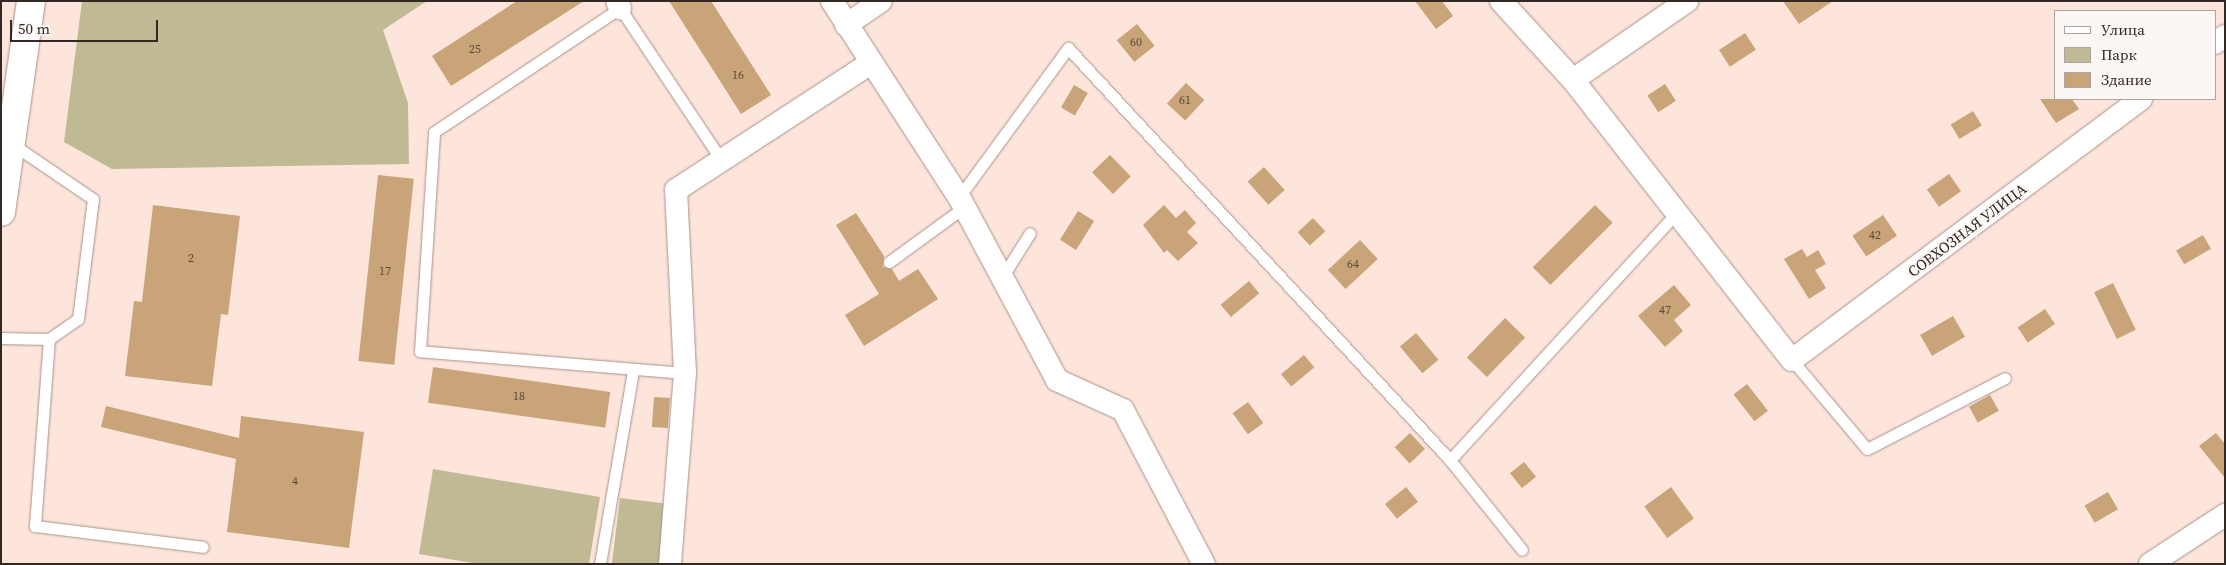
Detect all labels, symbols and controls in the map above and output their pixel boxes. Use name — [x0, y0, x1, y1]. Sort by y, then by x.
scale bar — [12, 10, 160, 42]
legend — [2054, 10, 2216, 100]
text: 50 m — [18, 18, 50, 39]
text: Улица — [2101, 19, 2145, 40]
house number: 60 — [1130, 36, 1142, 50]
house number: 25 — [469, 43, 481, 57]
text: Парк — [2101, 44, 2137, 65]
house number: 16 — [732, 69, 744, 83]
text: Здание — [2101, 69, 2152, 90]
house number: 61 — [1179, 94, 1191, 108]
street label: СОВХОЗНАЯ УЛИЦА — [1904, 179, 2030, 281]
house number: 42 — [1869, 229, 1881, 243]
house number: 2 — [188, 252, 194, 266]
house number: 64 — [1347, 258, 1359, 272]
house number: 17 — [379, 265, 391, 279]
house number: 47 — [1659, 304, 1671, 318]
house number: 18 — [513, 390, 525, 404]
house number: 4 — [292, 475, 298, 489]

